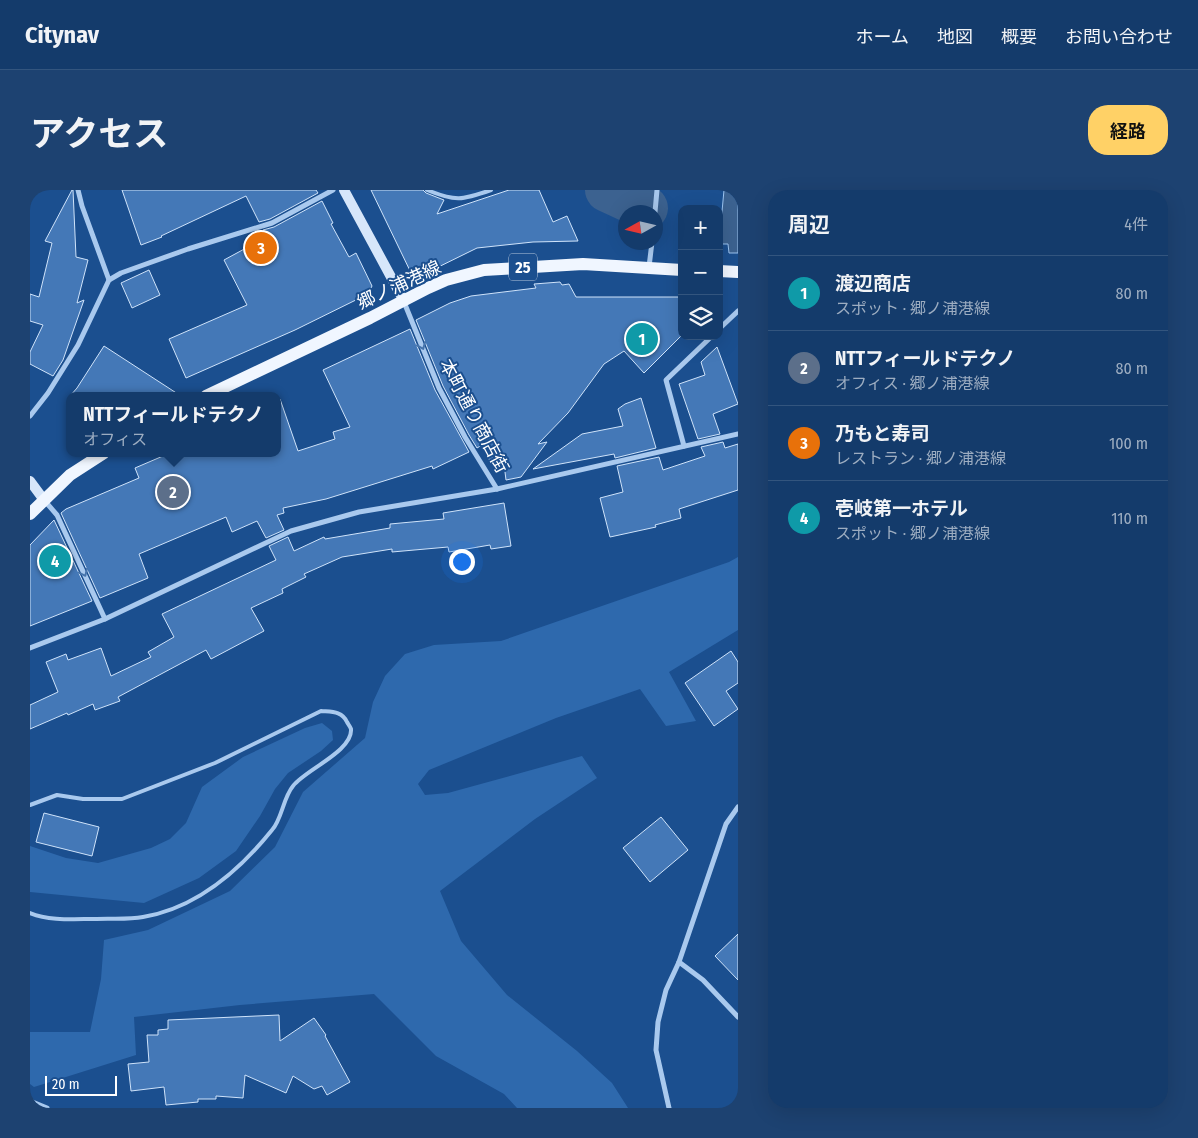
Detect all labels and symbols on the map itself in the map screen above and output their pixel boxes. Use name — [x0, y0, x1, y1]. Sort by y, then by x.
north arrow — [618, 205, 663, 250]
pin: 3 — [245, 229, 277, 267]
road number: 25 — [509, 254, 537, 280]
street label: 郷ノ浦港線 — [354, 256, 444, 314]
pin: 1 — [626, 320, 658, 358]
one-way arrow — [416, 341, 426, 350]
street label: 本町通り商店街 — [435, 355, 513, 477]
pin: 2 — [157, 473, 189, 511]
pin: 4 — [39, 542, 71, 580]
your location — [449, 549, 475, 575]
one-way arrow — [77, 567, 87, 576]
scale bar — [45, 1073, 118, 1096]

